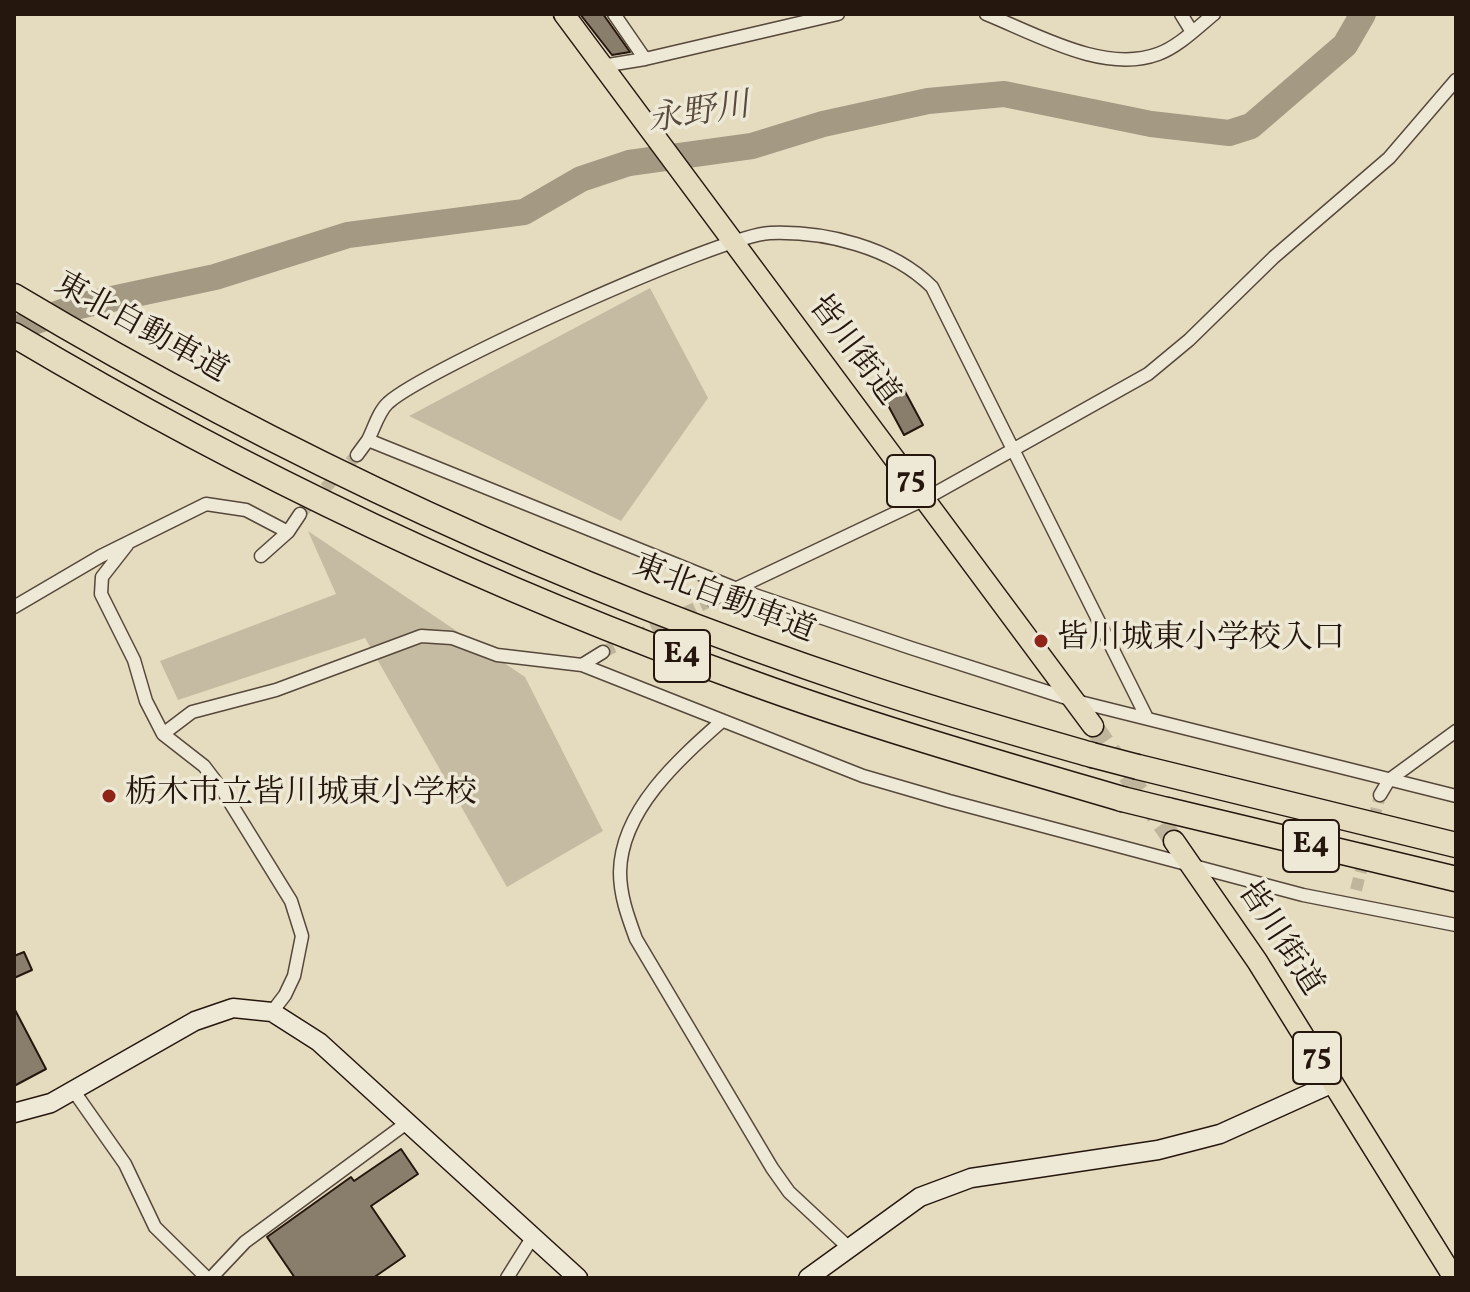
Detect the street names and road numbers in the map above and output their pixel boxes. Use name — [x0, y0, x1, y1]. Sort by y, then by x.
street label: 東北自動車道 — [47, 267, 233, 393]
street label: 皆川街道 — [798, 289, 906, 415]
road number: 75 — [887, 455, 935, 507]
street label: 東北自動車道 — [626, 549, 820, 653]
road number: E4 — [654, 630, 710, 682]
road number: E4 — [1283, 820, 1339, 872]
street label: 皆川街道 — [1227, 876, 1329, 1004]
road number: 75 — [1293, 1032, 1341, 1084]

